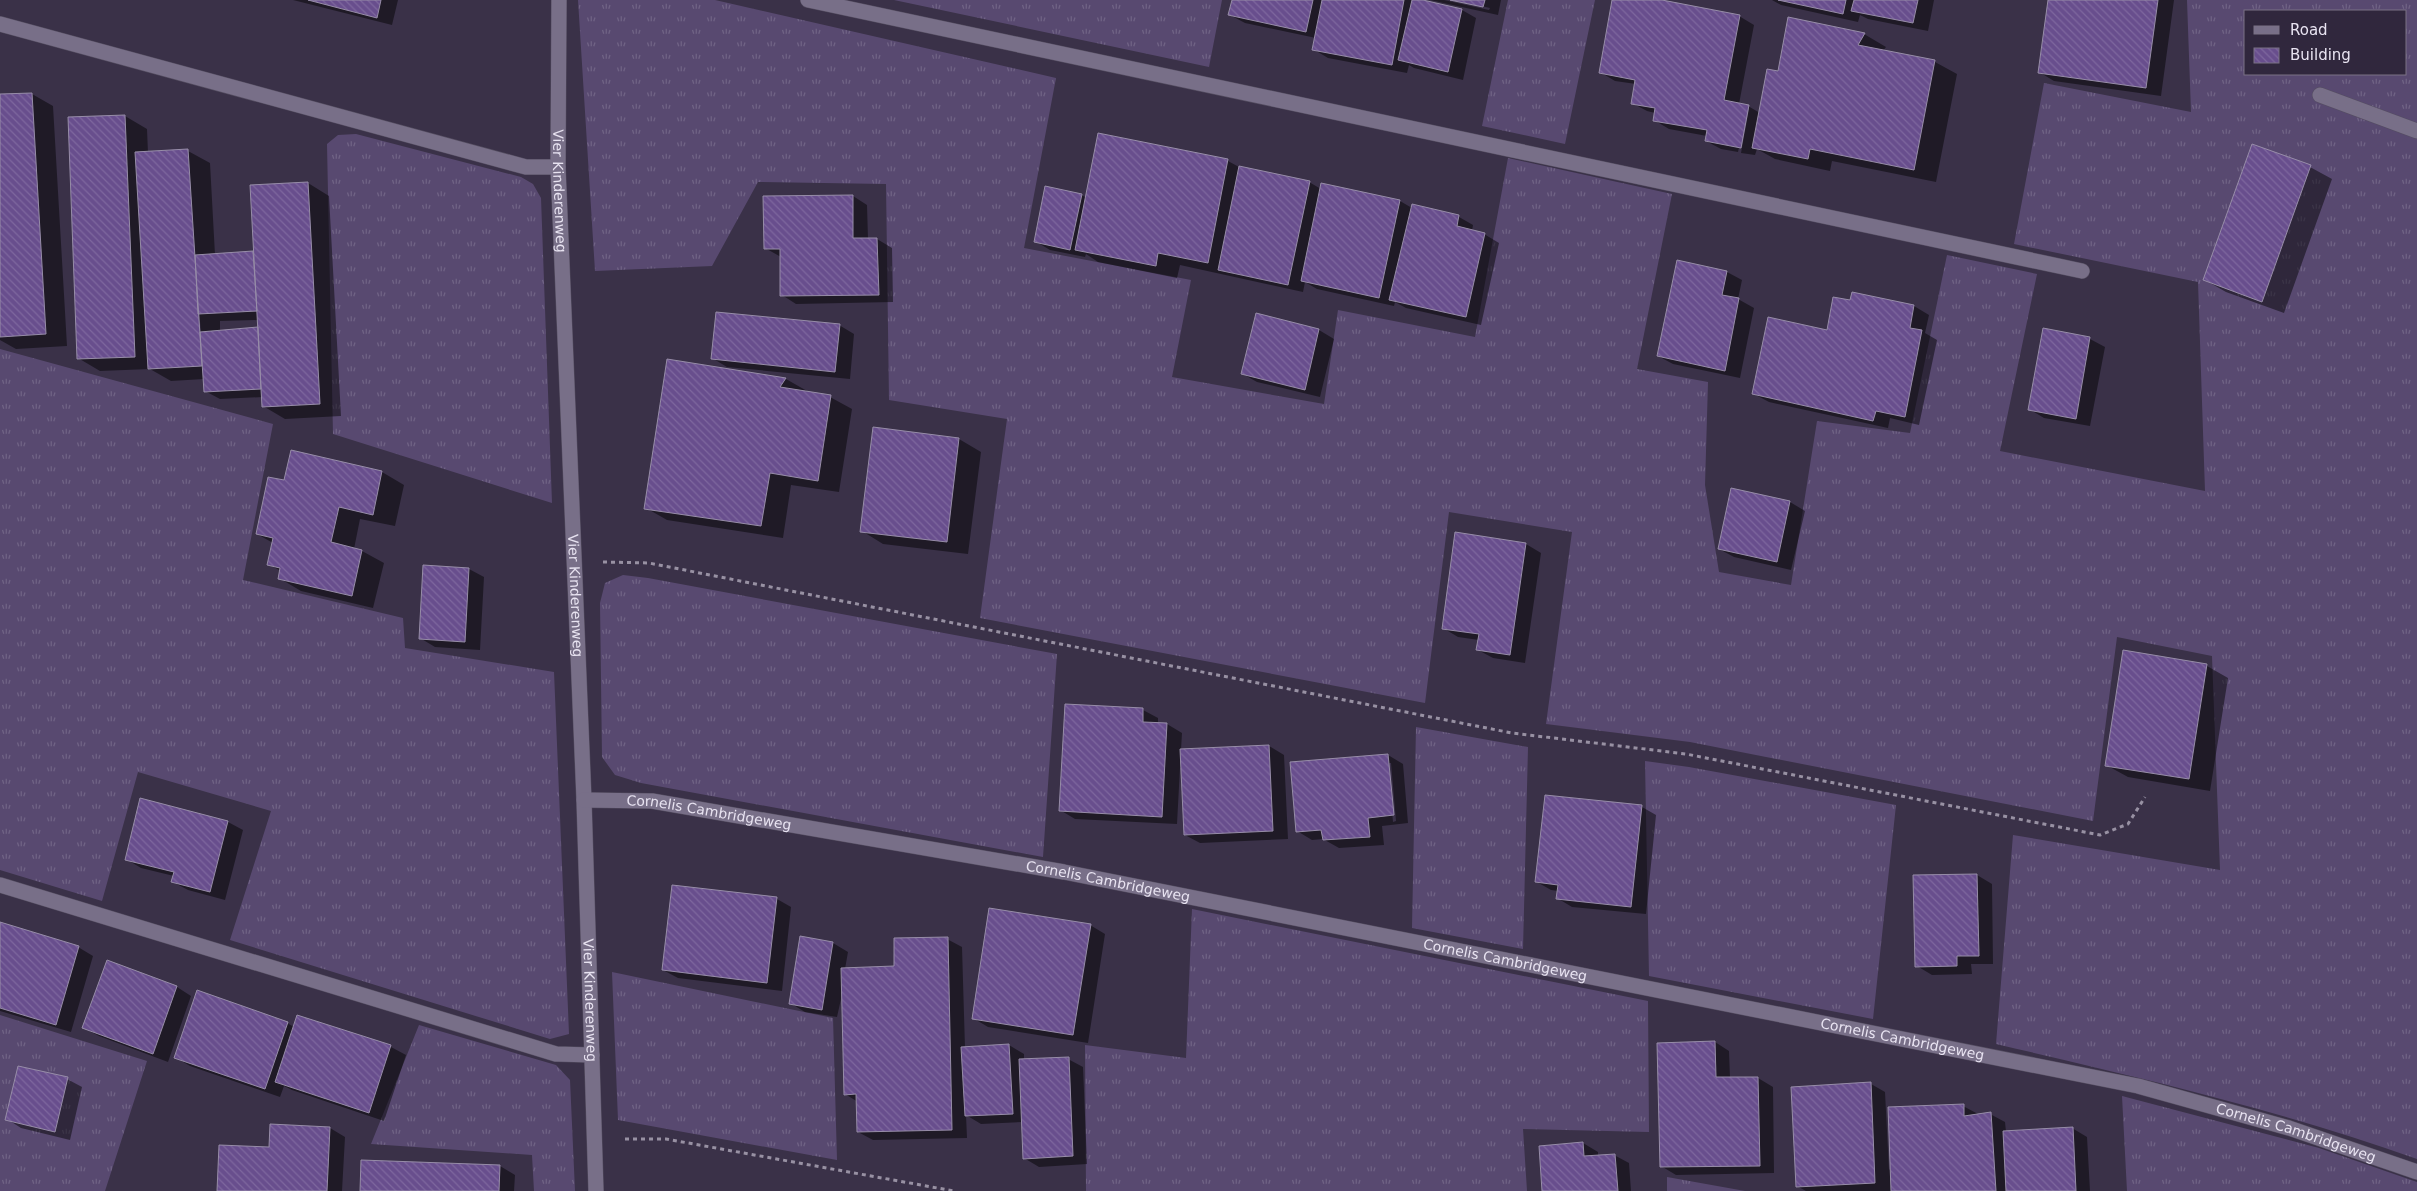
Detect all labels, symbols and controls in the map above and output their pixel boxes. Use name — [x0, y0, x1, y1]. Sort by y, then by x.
legend — [2244, 10, 2407, 75]
text: Road — [2290, 21, 2328, 39]
text: Building — [2290, 46, 2351, 64]
street label: Vier Kinderenweg — [550, 129, 570, 253]
street label: Vier Kinderenweg — [565, 534, 586, 658]
street label: Cornelis Cambridgeweg — [626, 793, 793, 833]
street label: Cornelis Cambridgeweg — [1025, 858, 1191, 905]
street label: Cornelis Cambridgeweg — [1422, 936, 1589, 984]
street label: Vier Kinderenweg — [580, 938, 600, 1062]
street label: Cornelis Cambridgeweg — [1819, 1015, 1986, 1063]
street label: Cornelis Cambridgeweg — [2214, 1100, 2378, 1165]

